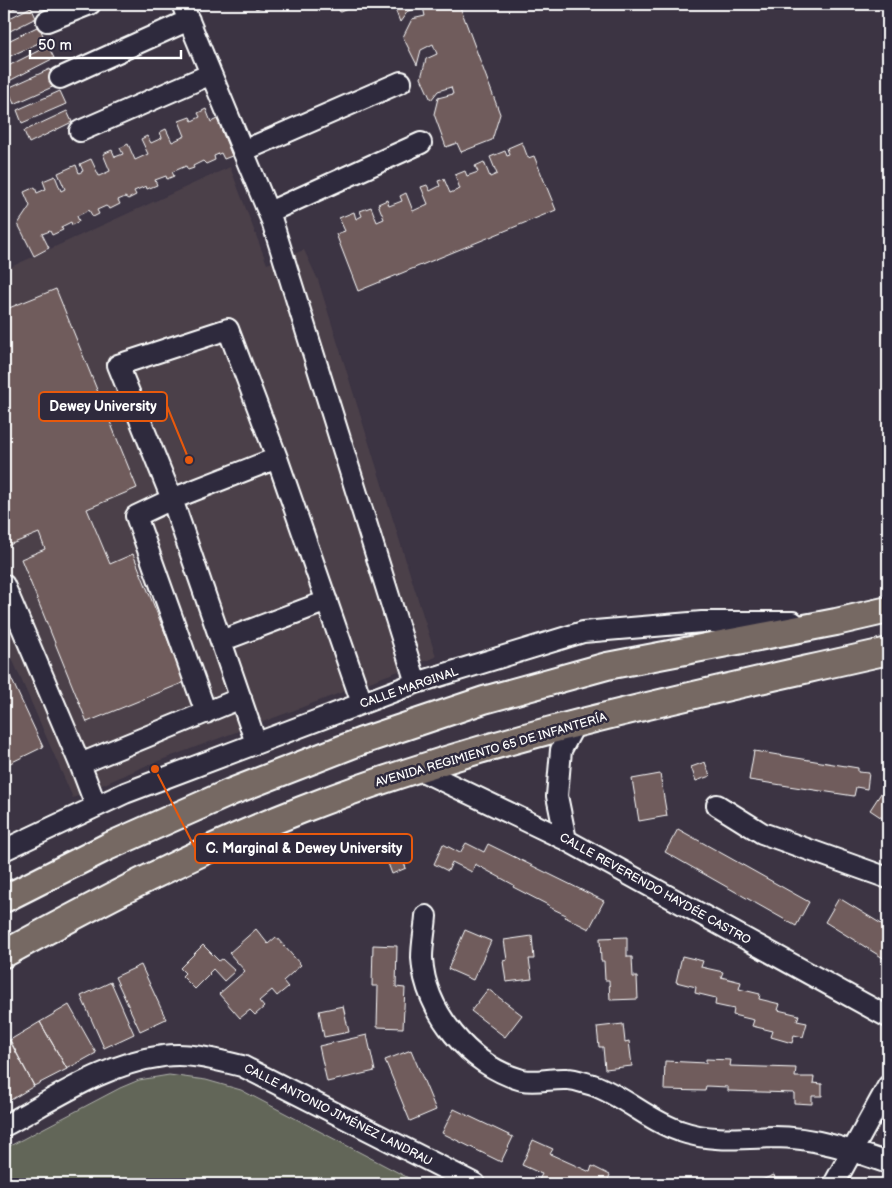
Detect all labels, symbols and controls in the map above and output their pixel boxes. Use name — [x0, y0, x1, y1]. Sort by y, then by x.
scale bar — [30, 28, 181, 60]
text: 50 m — [38, 36, 72, 55]
callout: Dewey University — [39, 392, 167, 421]
text: Dewey University — [49, 398, 157, 415]
street label: CALLE MARGINAL — [358, 664, 460, 712]
street label: AVENIDA REGIMIENTO 65 DE INFANTERÍA — [373, 708, 609, 790]
street label: CALLE REVERENDO HAYDÉE CASTRO — [557, 829, 754, 948]
callout: C. Marginal & Dewey University — [195, 834, 412, 863]
text: C. Marginal & Dewey University — [206, 840, 403, 857]
street label: CALLE ANTONIO JIMÉNEZ LANDRAU — [241, 1060, 435, 1169]

